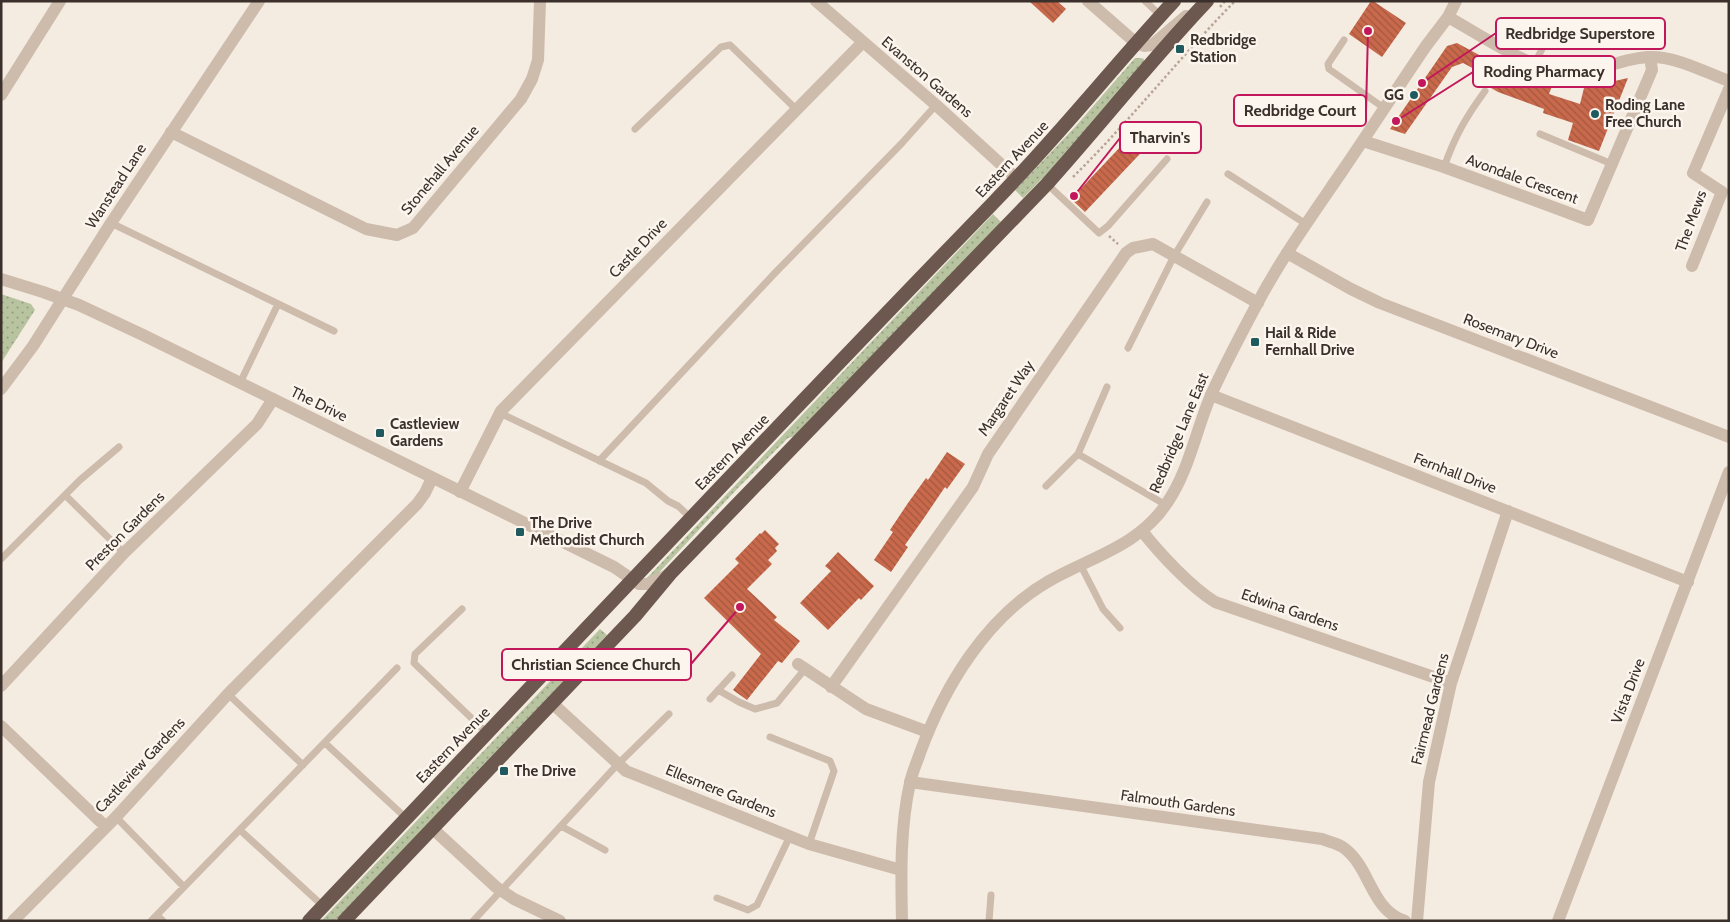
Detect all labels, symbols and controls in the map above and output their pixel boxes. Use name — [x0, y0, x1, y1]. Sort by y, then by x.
callout: Redbridge Superstore — [1496, 18, 1665, 49]
text: Redbridge Superstore — [1505, 24, 1655, 43]
place label: Redbridge Station — [1190, 31, 1257, 66]
street label: Evanston Gardens — [878, 33, 976, 121]
marker: Redbridge Station — [1174, 43, 1186, 55]
callout: Roding Pharmacy — [1473, 56, 1615, 87]
text: Roding Pharmacy — [1483, 62, 1605, 81]
place label: GG — [1384, 86, 1404, 104]
marker: GG — [1408, 89, 1420, 101]
callout: Redbridge Court — [1234, 95, 1366, 126]
place label: Roding Lane Free Church — [1605, 96, 1685, 131]
text: Redbridge Court — [1244, 101, 1357, 120]
marker: Roding Lane Free Church — [1589, 108, 1601, 120]
street label: Eastern Avenue — [972, 117, 1052, 201]
street label: Stonehall Avenue — [397, 121, 483, 218]
callout: Tharvin's — [1120, 122, 1201, 153]
text: Tharvin's — [1130, 128, 1191, 147]
street label: Wanstead Lane — [82, 140, 150, 232]
street label: Avondale Crescent — [1464, 150, 1580, 208]
street label: The Mews — [1672, 188, 1710, 254]
street label: Castle Drive — [605, 214, 671, 282]
street label: Rosemary Drive — [1461, 310, 1561, 363]
place label: Hail & Ride Fernhall Drive — [1265, 324, 1355, 359]
marker: Hail & Ride Fernhall Drive — [1249, 336, 1261, 348]
street label: Margaret Way — [974, 356, 1038, 439]
street label: Redbridge Lane East — [1146, 370, 1212, 496]
street label: The Drive — [288, 383, 351, 426]
street label: Eastern Avenue — [691, 410, 773, 494]
place label: Castleview Gardens — [390, 415, 459, 450]
marker: Castleview Gardens — [374, 427, 386, 439]
street label: Fernhall Drive — [1411, 449, 1499, 497]
street label: Preston Gardens — [82, 488, 168, 574]
place label: The Drive Methodist Church — [530, 514, 645, 549]
marker: The Drive Methodist Church — [514, 526, 526, 538]
street label: Edwina Gardens — [1239, 585, 1341, 635]
callout: Christian Science Church — [502, 649, 691, 680]
street label: Fairmead Gardens — [1407, 651, 1453, 767]
text: Christian Science Church — [511, 655, 681, 674]
street label: Vista Drive — [1607, 656, 1649, 726]
street label: Eastern Avenue — [412, 703, 494, 787]
street label: Castleview Gardens — [91, 714, 189, 816]
street label: Ellesmere Gardens — [663, 761, 779, 821]
place label: The Drive — [514, 762, 576, 780]
marker: The Drive — [498, 765, 510, 777]
street label: Falmouth Gardens — [1119, 786, 1237, 820]

